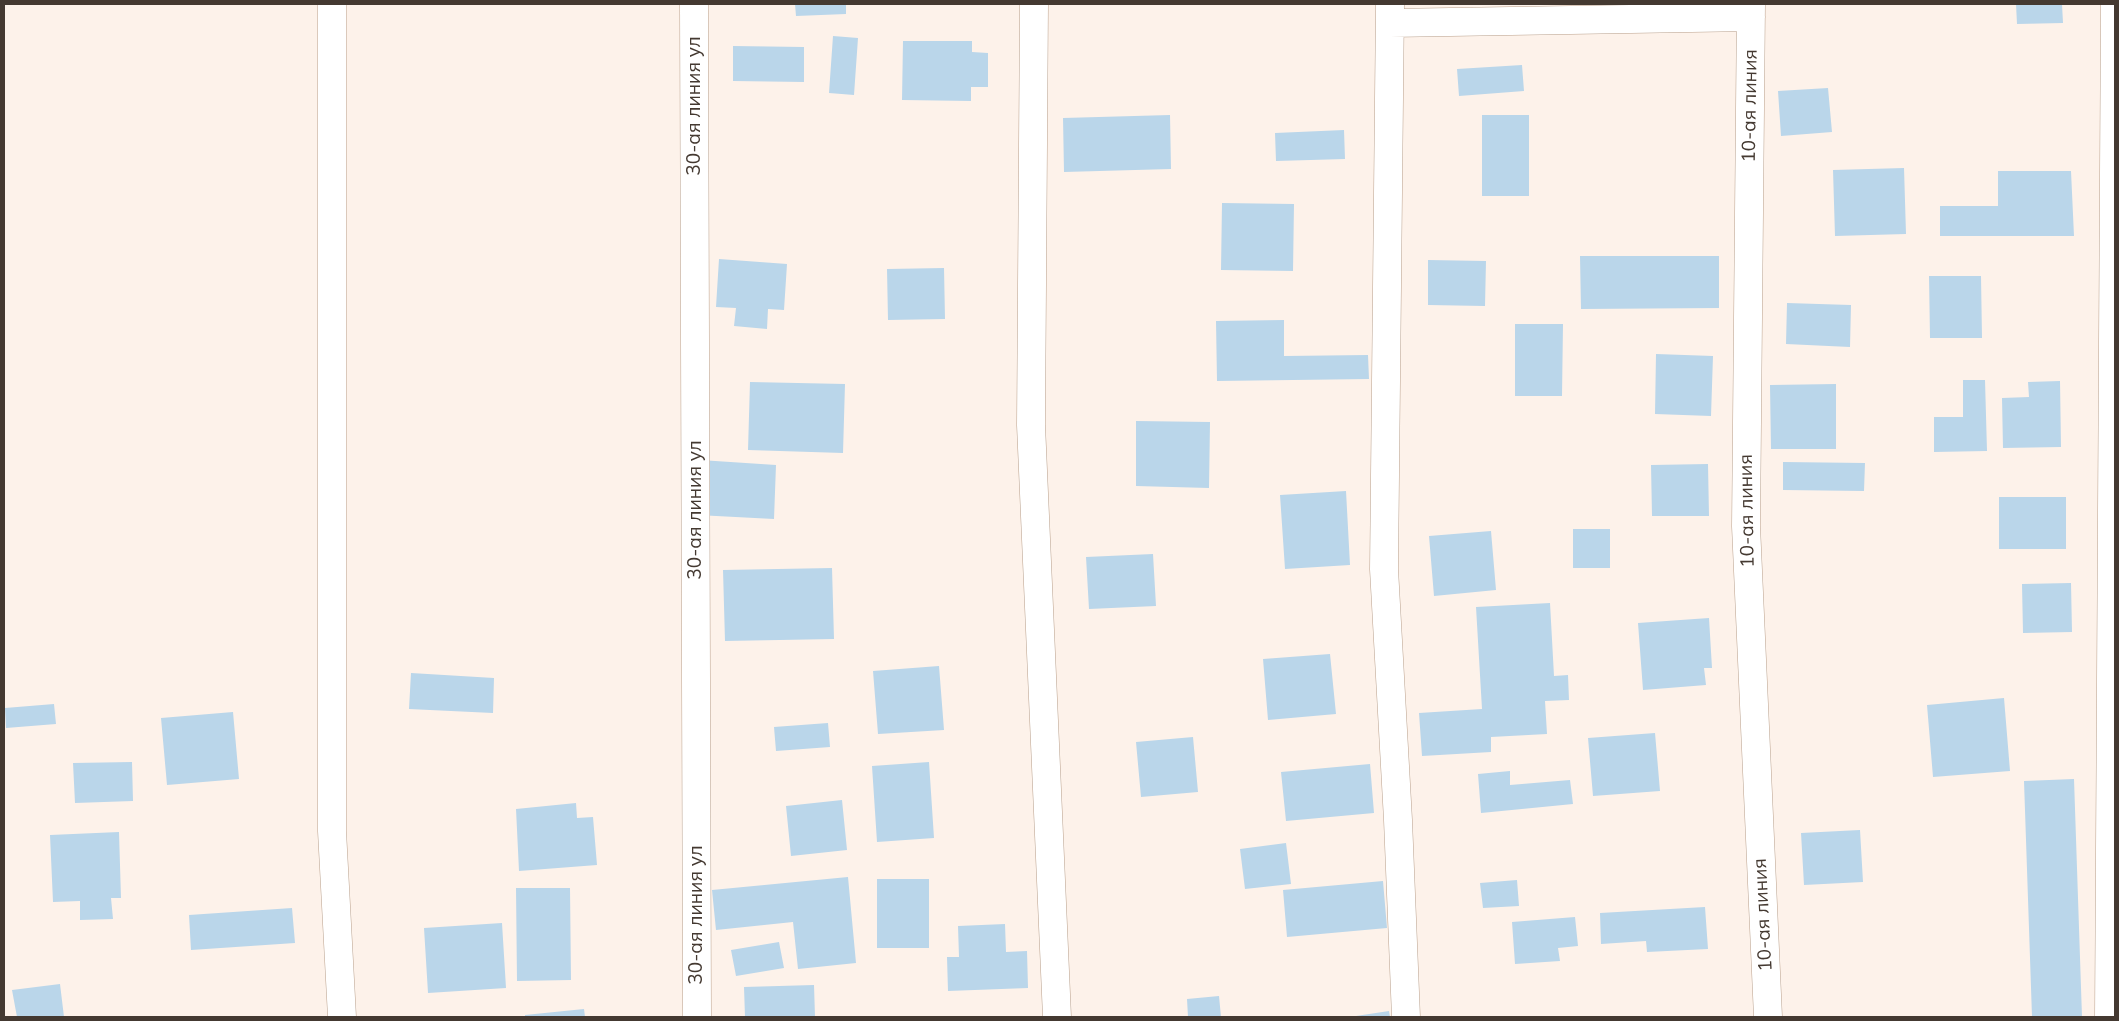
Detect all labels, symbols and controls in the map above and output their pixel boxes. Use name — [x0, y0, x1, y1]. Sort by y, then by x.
street label: 30-ая линия ул — [683, 36, 705, 176]
street label: 10-ая линия — [1738, 49, 1762, 163]
street label: 30-ая линия ул — [684, 440, 706, 580]
street label: 10-ая линия — [1735, 454, 1759, 568]
street label: 30-ая линия ул — [685, 845, 707, 985]
street label: 10-ая линия — [1749, 858, 1777, 972]

